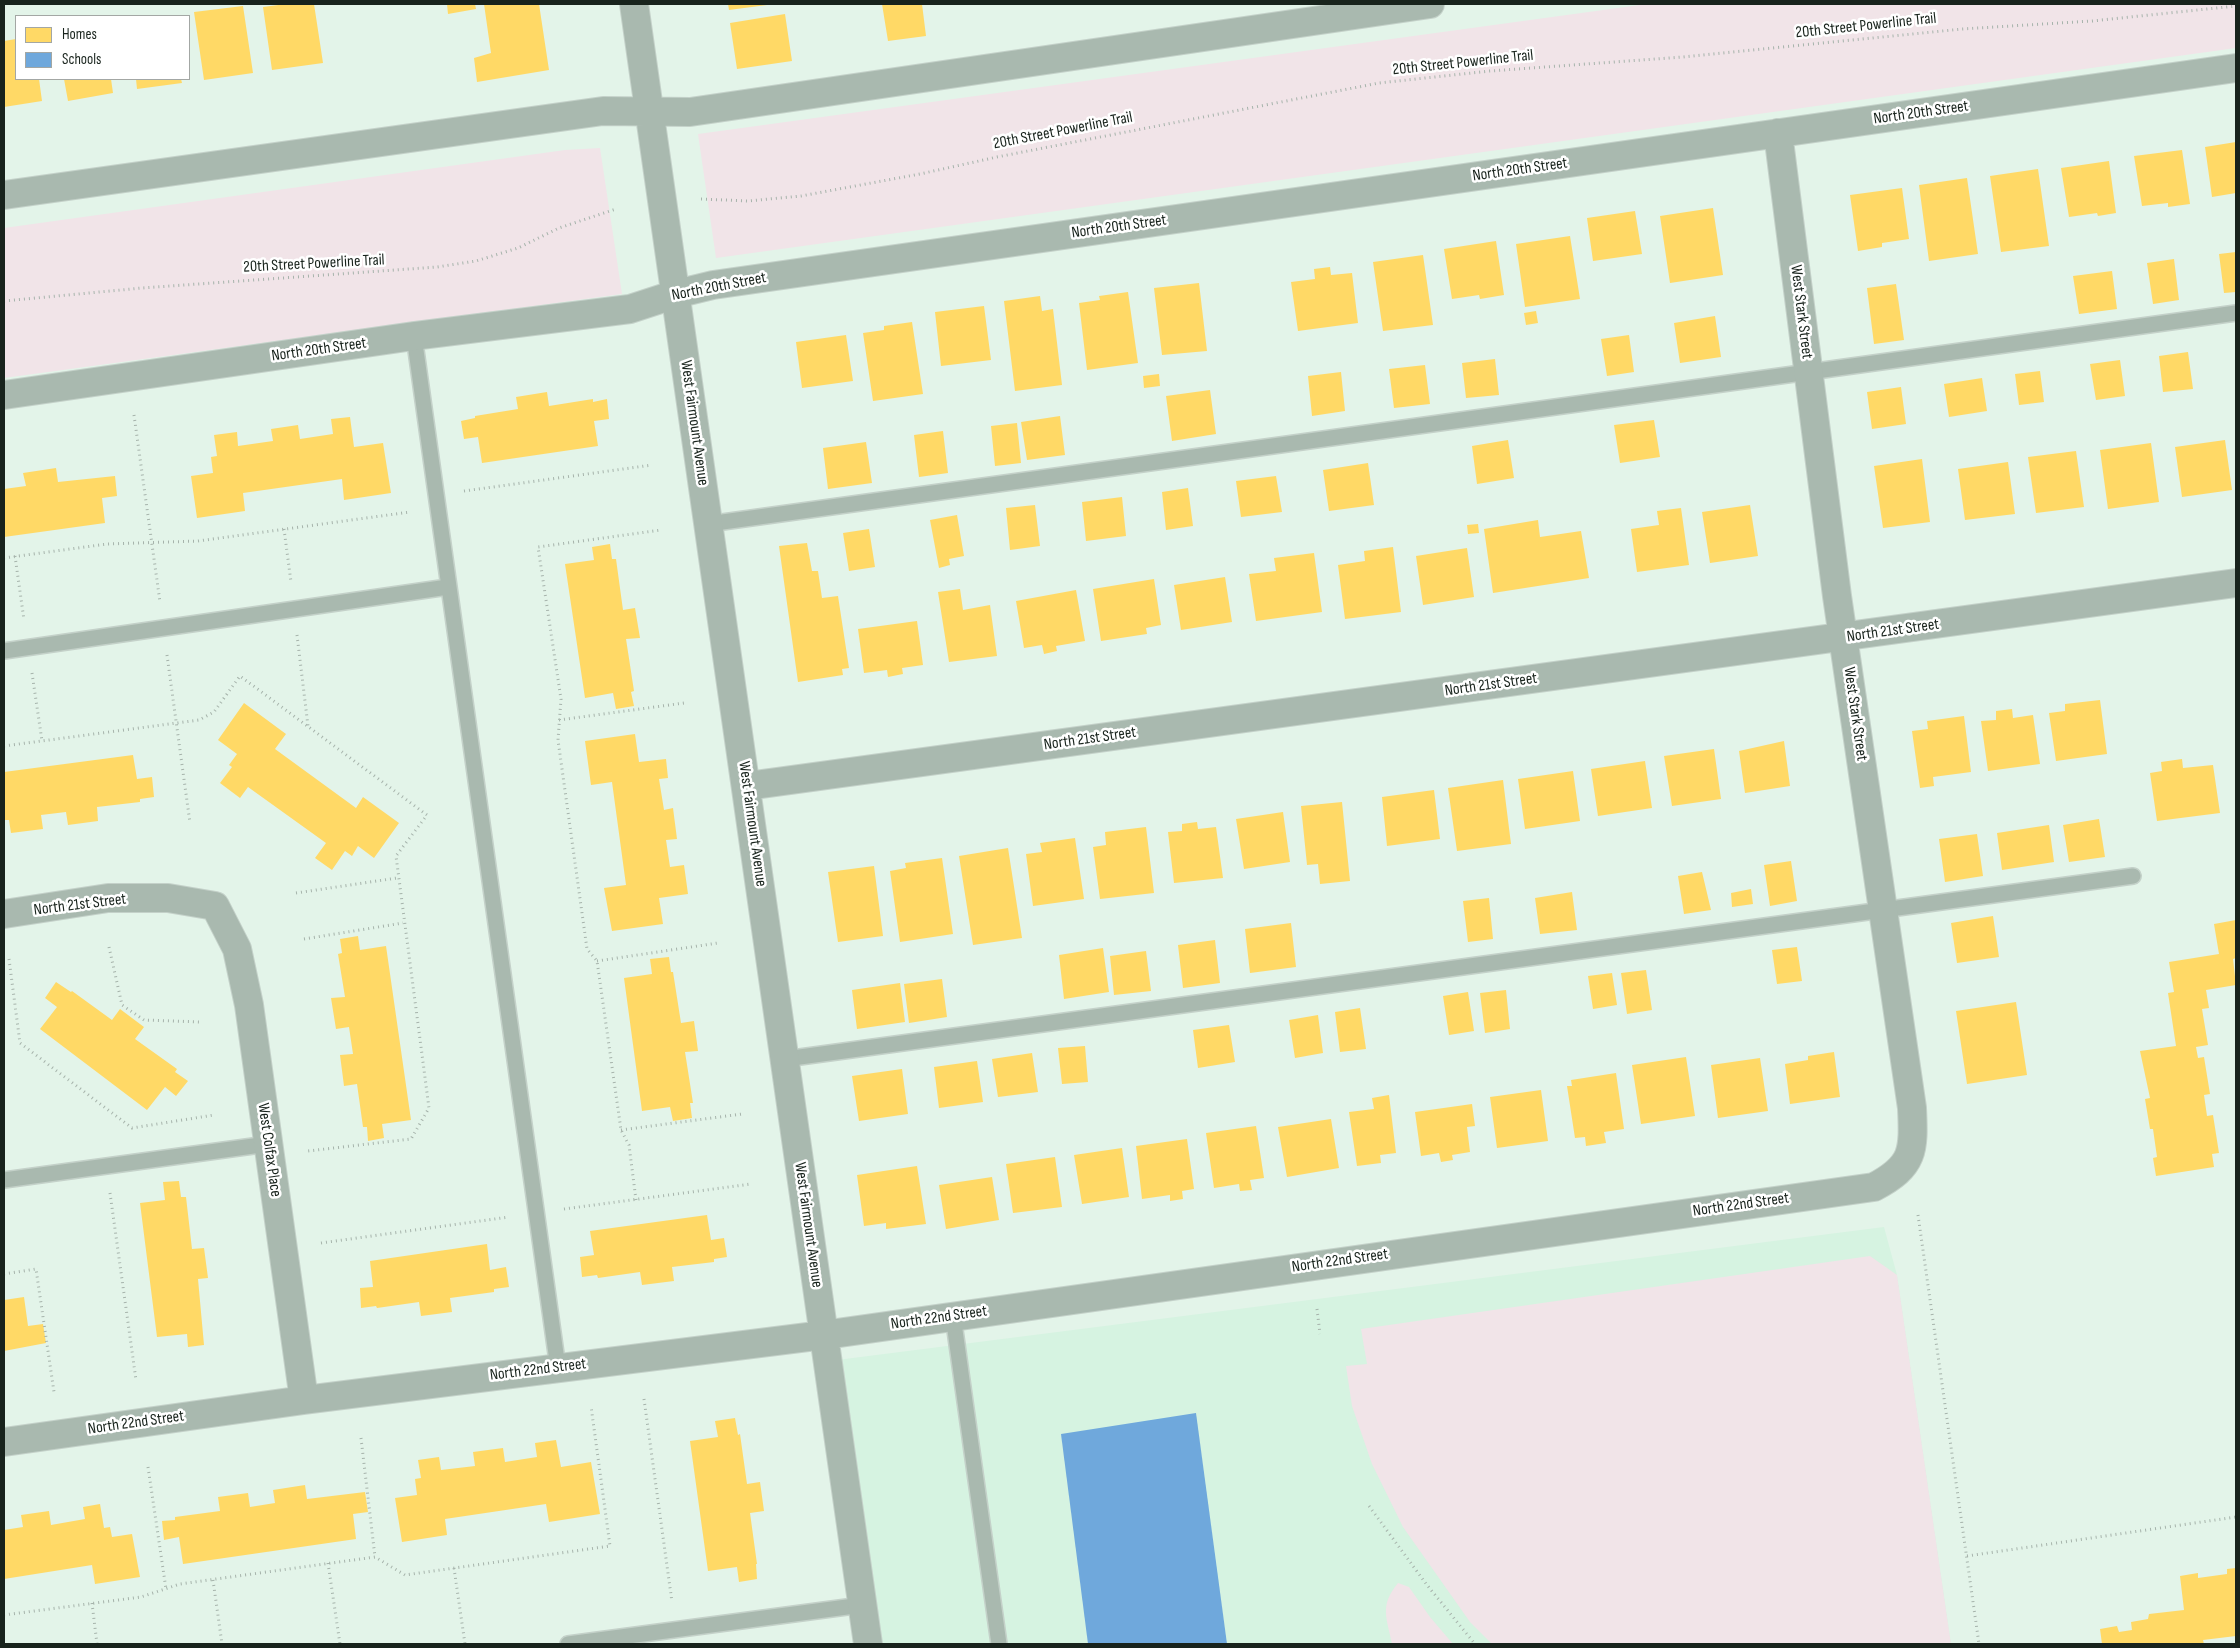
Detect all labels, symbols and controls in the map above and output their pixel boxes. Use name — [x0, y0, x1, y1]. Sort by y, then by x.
street label: 20th Street Powerline Trail — [1795, 9, 1937, 43]
legend — [15, 15, 190, 80]
text: Homes — [62, 25, 97, 44]
street label: 20th Street Powerline Trail — [1392, 46, 1534, 80]
text: Schools — [62, 50, 101, 69]
street label: North 20th Street — [1872, 97, 1970, 129]
street label: 20th Street Powerline Trail — [992, 108, 1134, 154]
street label: North 20th Street — [1471, 154, 1569, 186]
street label: North 20th Street — [1070, 211, 1168, 243]
street label: 20th Street Powerline Trail — [243, 251, 385, 277]
street label: West Stark Street — [1786, 264, 1816, 360]
street label: North 20th Street — [670, 268, 768, 306]
street label: North 20th Street — [270, 334, 368, 366]
street label: West Fairmount Avenue — [676, 359, 712, 487]
street label: North 21st Street — [1846, 615, 1940, 647]
street label: West Stark Street — [1839, 666, 1871, 762]
street label: North 21st Street — [1444, 669, 1538, 701]
street label: North 21st Street — [1043, 723, 1137, 755]
street label: West Fairmount Avenue — [734, 760, 770, 888]
street label: North 21st Street — [33, 890, 127, 920]
street label: West Colfax Place — [253, 1102, 285, 1198]
street label: West Fairmount Avenue — [790, 1161, 826, 1289]
street label: North 22nd Street — [1692, 1189, 1790, 1221]
street label: North 22nd Street — [1291, 1245, 1389, 1277]
street label: North 22nd Street — [890, 1302, 988, 1334]
street label: North 22nd Street — [489, 1355, 587, 1385]
street label: North 22nd Street — [87, 1407, 185, 1439]

